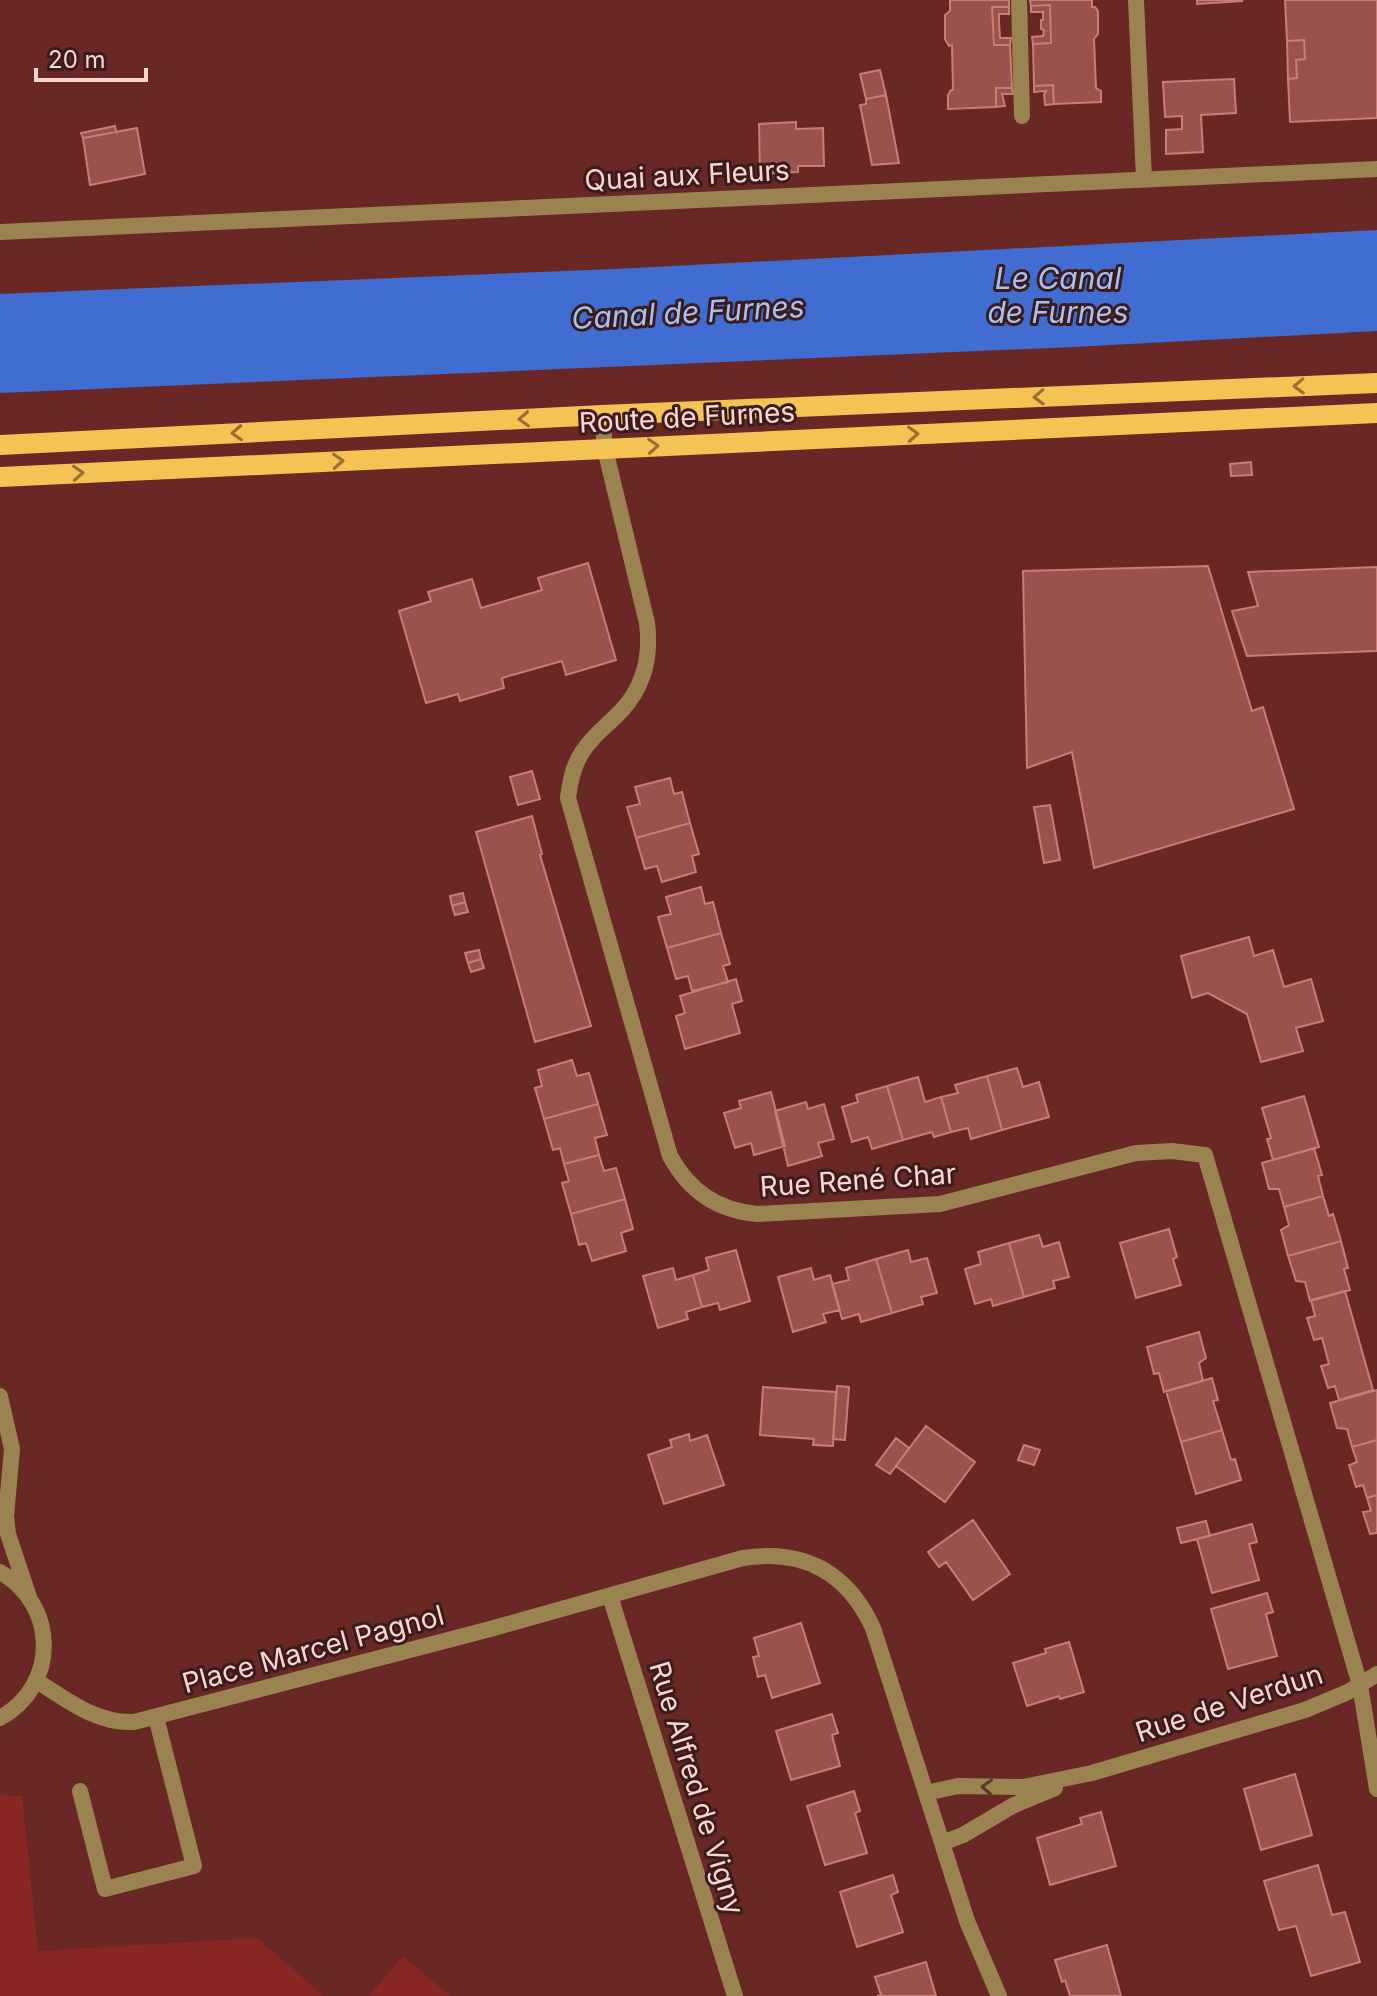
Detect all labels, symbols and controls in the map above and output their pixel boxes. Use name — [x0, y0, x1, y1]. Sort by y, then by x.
scale bar — [36, 32, 146, 82]
text: 20 m — [48, 45, 106, 74]
street label: Quai aux Fleurs — [584, 153, 790, 197]
water label: Le Canal de Furnes — [987, 260, 1129, 330]
water label: Canal de Furnes — [571, 288, 805, 336]
one-way arrow — [1292, 377, 1305, 394]
one-way arrow — [1032, 388, 1045, 405]
street label: Route de Furnes — [578, 394, 796, 440]
one-way arrow — [517, 410, 530, 427]
one-way arrow — [230, 425, 243, 442]
one-way arrow — [907, 426, 920, 443]
one-way arrow — [647, 438, 660, 455]
one-way arrow — [332, 453, 345, 470]
one-way arrow — [72, 465, 85, 482]
street label: Rue René Char — [759, 1156, 957, 1204]
street label: Place Marcel Pagnol — [178, 1598, 448, 1700]
street label: Rue Alfred de Vigny — [642, 1657, 752, 1919]
street label: Rue de Verdun — [1131, 1657, 1327, 1749]
one-way arrow — [980, 1778, 993, 1795]

